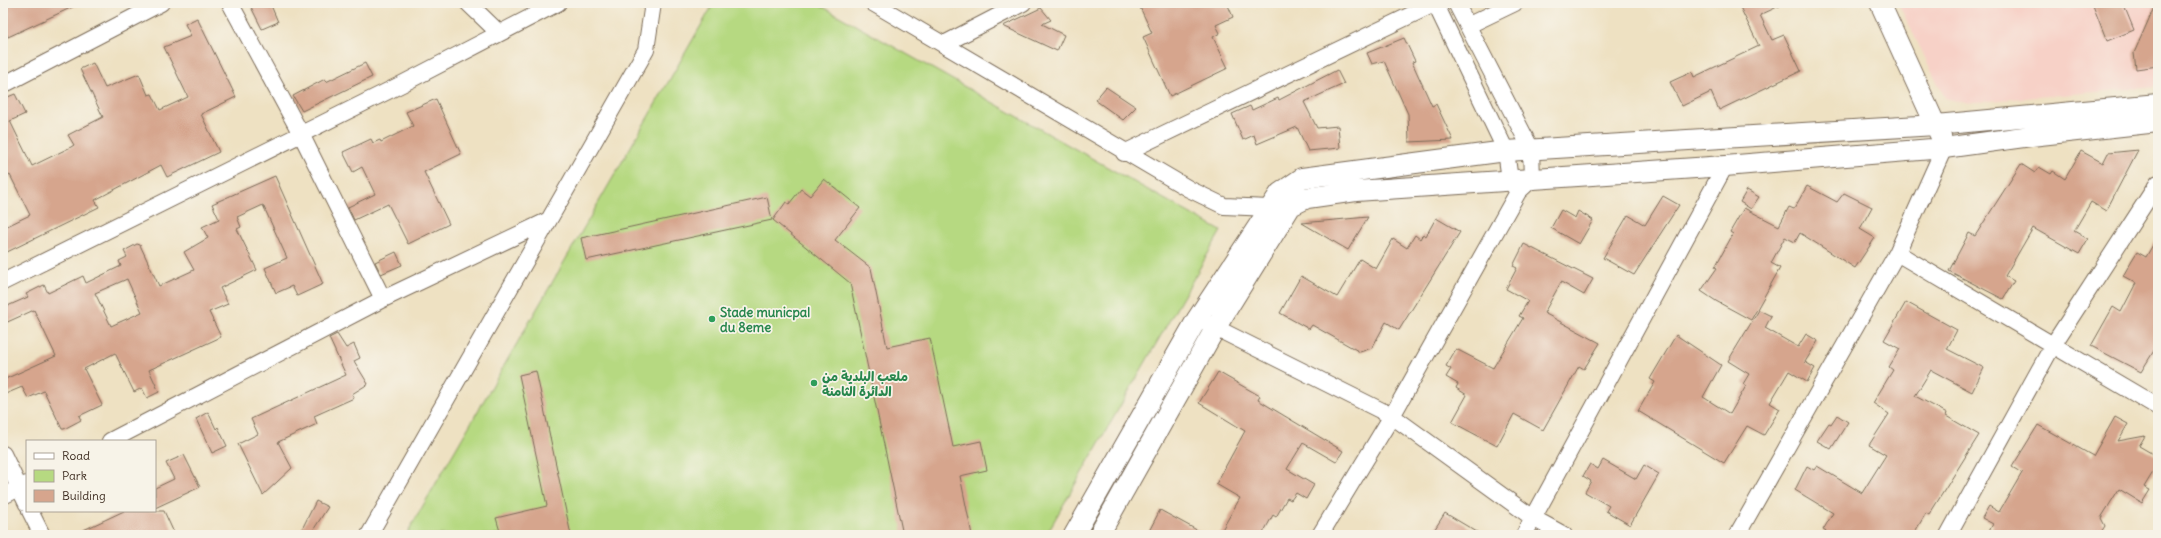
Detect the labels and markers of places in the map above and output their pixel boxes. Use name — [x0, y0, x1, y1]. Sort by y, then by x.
place label: Stade municpal du 8eme — [720, 304, 810, 336]
marker: Stade municpal du 8eme — [707, 314, 717, 324]
place label: ملعب البلدية من الدائرة الثامنة — [822, 368, 908, 400]
marker: ملعب البلدية من الدائرة الثامنة — [809, 378, 819, 388]

